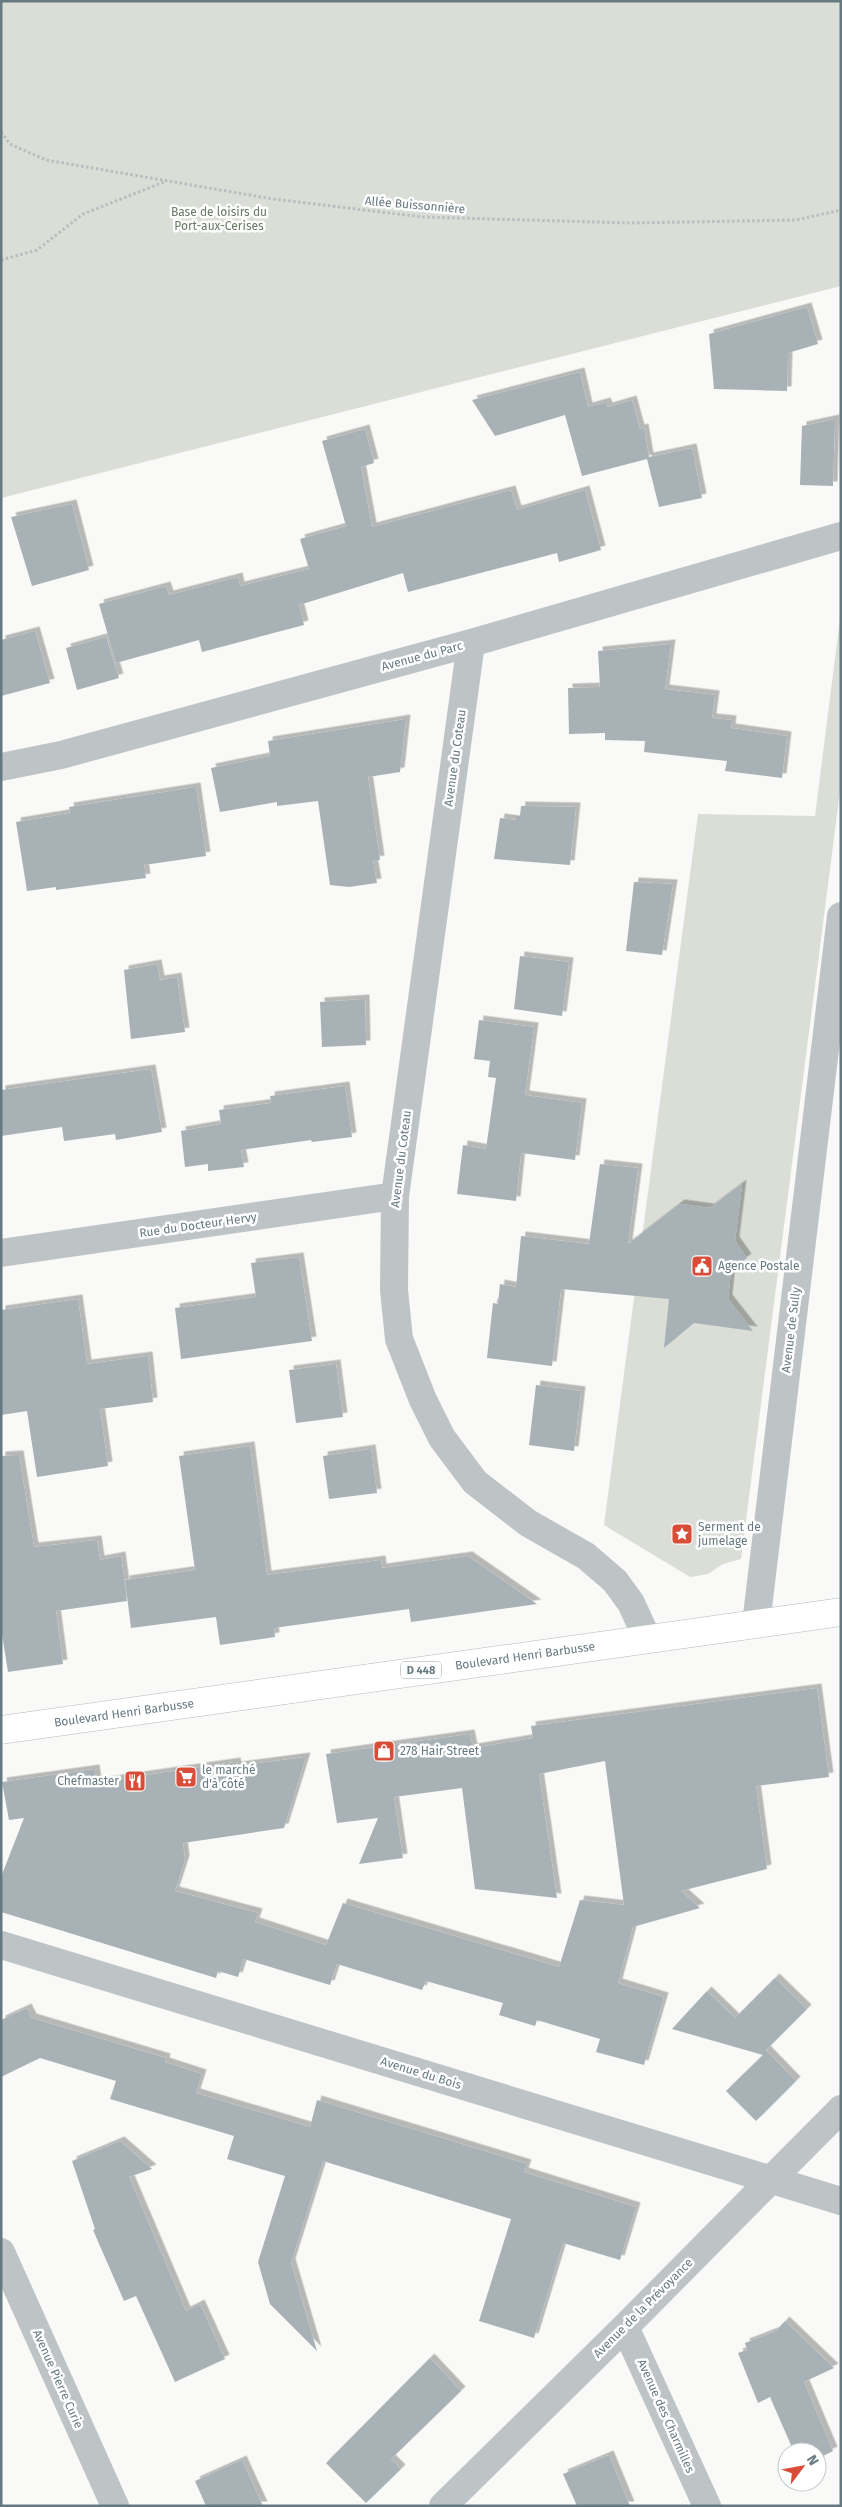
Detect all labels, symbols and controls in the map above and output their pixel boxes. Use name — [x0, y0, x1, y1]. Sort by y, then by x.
street label: Allée Buissonnière — [364, 194, 466, 216]
park label: Base de loisirs du Port-aux-Cerises — [171, 205, 267, 233]
street label: Avenue du Parc — [380, 638, 464, 674]
street label: Avenue du Coteau — [441, 709, 469, 807]
street label: Avenue du Coteau — [388, 1110, 414, 1208]
street label: Rue du Docteur Hervy — [138, 1210, 258, 1240]
public building icon: Agence Postale — [690, 1254, 714, 1278]
place label: Agence Postale — [718, 1259, 800, 1273]
street label: Avenue de Sully — [779, 1286, 803, 1374]
place label: Serment de jumelage — [697, 1520, 761, 1548]
place icon: Serment de jumelage — [670, 1522, 694, 1546]
street label: Boulevard Henri Barbusse — [454, 1639, 596, 1673]
road number: D 448 — [401, 1662, 441, 1678]
street label: Boulevard Henri Barbusse — [53, 1696, 195, 1730]
shop icon: 278 Hair Street — [372, 1739, 396, 1763]
place label: 278 Hair Street — [400, 1744, 480, 1758]
place label: le marché d'à côté — [202, 1763, 256, 1791]
supermarket icon: le marché d'à côté — [174, 1765, 198, 1789]
restaurant icon: Chefmaster — [123, 1769, 147, 1793]
place label: Chefmaster — [57, 1774, 119, 1788]
street label: Avenue du Bois — [379, 2054, 463, 2092]
street label: Avenue de la Prévoyance — [590, 2255, 696, 2361]
street label: Avenue Pierre Curie — [30, 2327, 86, 2431]
street label: Avenue des Charmilles — [635, 2357, 698, 2475]
north arrow — [777, 2442, 827, 2492]
text: N — [803, 2452, 822, 2469]

